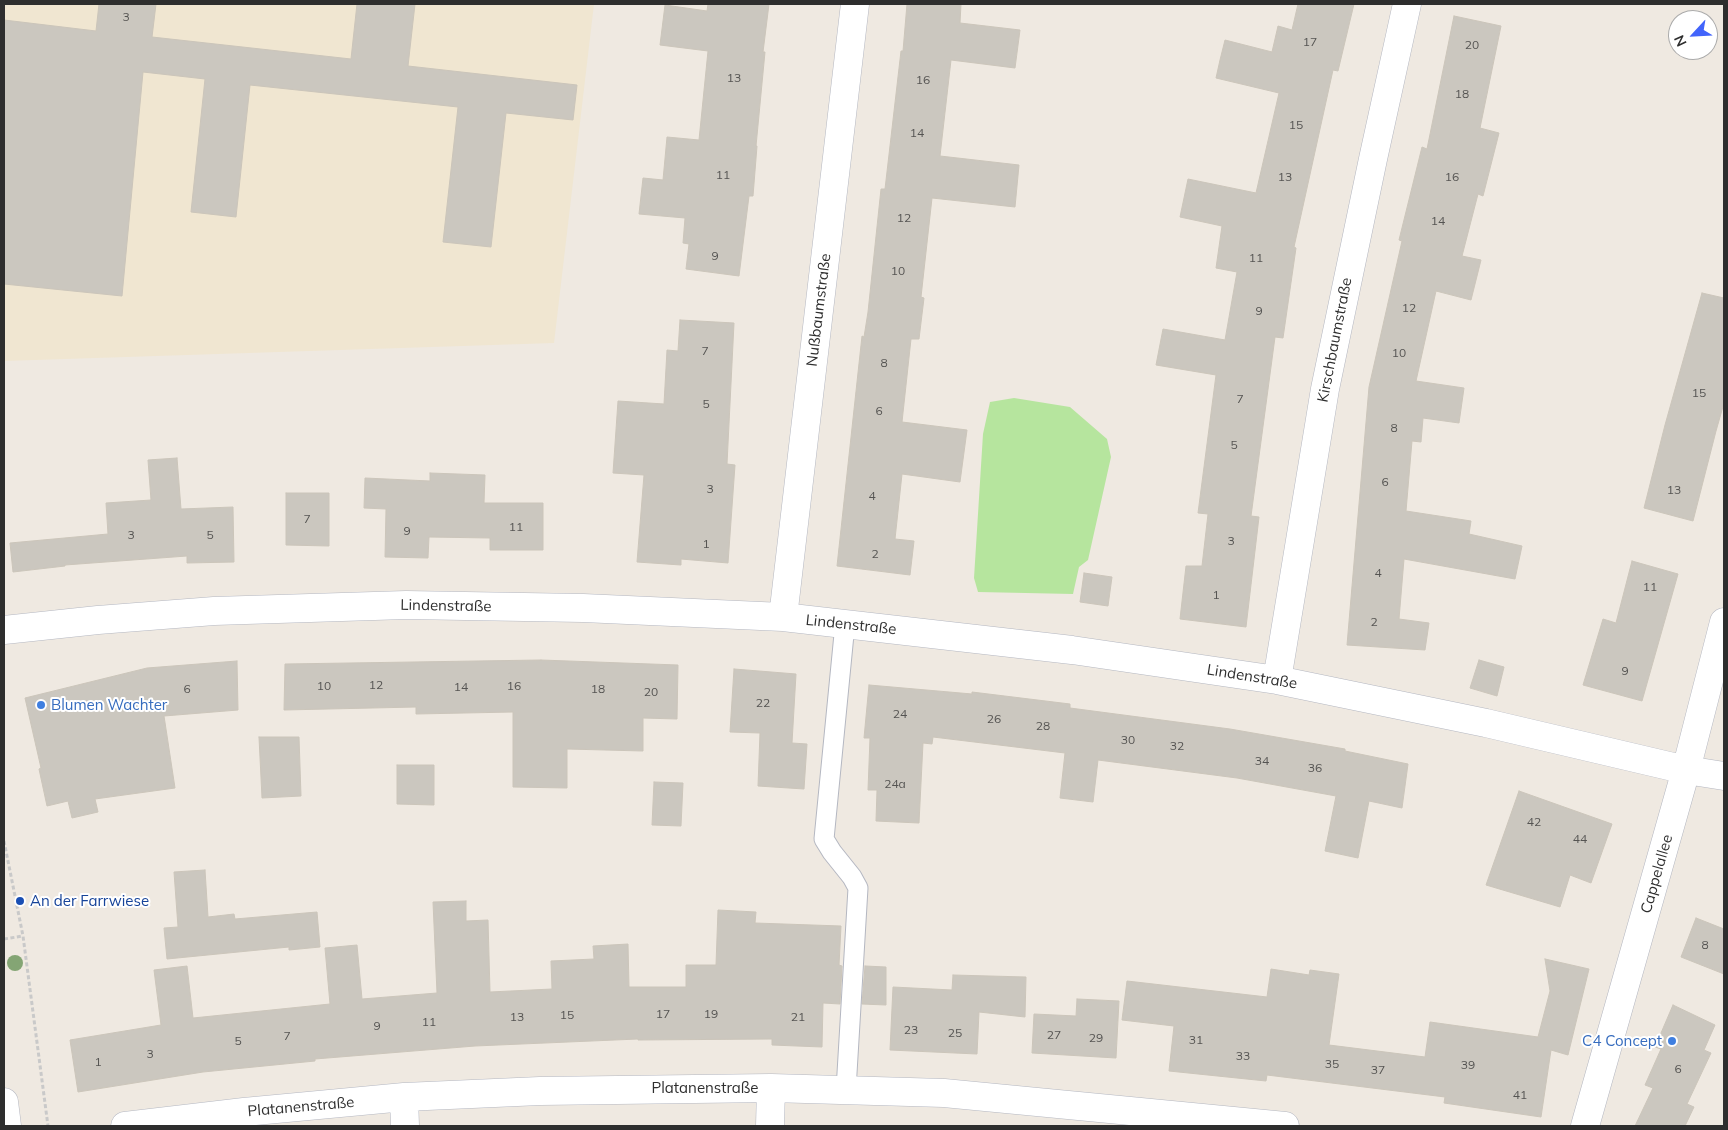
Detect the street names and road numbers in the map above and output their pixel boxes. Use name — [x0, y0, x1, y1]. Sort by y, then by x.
street label: Nußbaumstraße — [803, 252, 835, 368]
street label: Kirschbaumstraße — [1314, 276, 1356, 404]
street label: Lindenstraße — [400, 596, 492, 616]
street label: Lindenstraße — [805, 611, 897, 639]
street label: Lindenstraße — [1206, 661, 1298, 693]
street label: Cappelallee — [1637, 832, 1677, 916]
street label: Platanenstraße — [652, 1079, 758, 1097]
street label: Platanenstraße — [247, 1093, 355, 1121]

